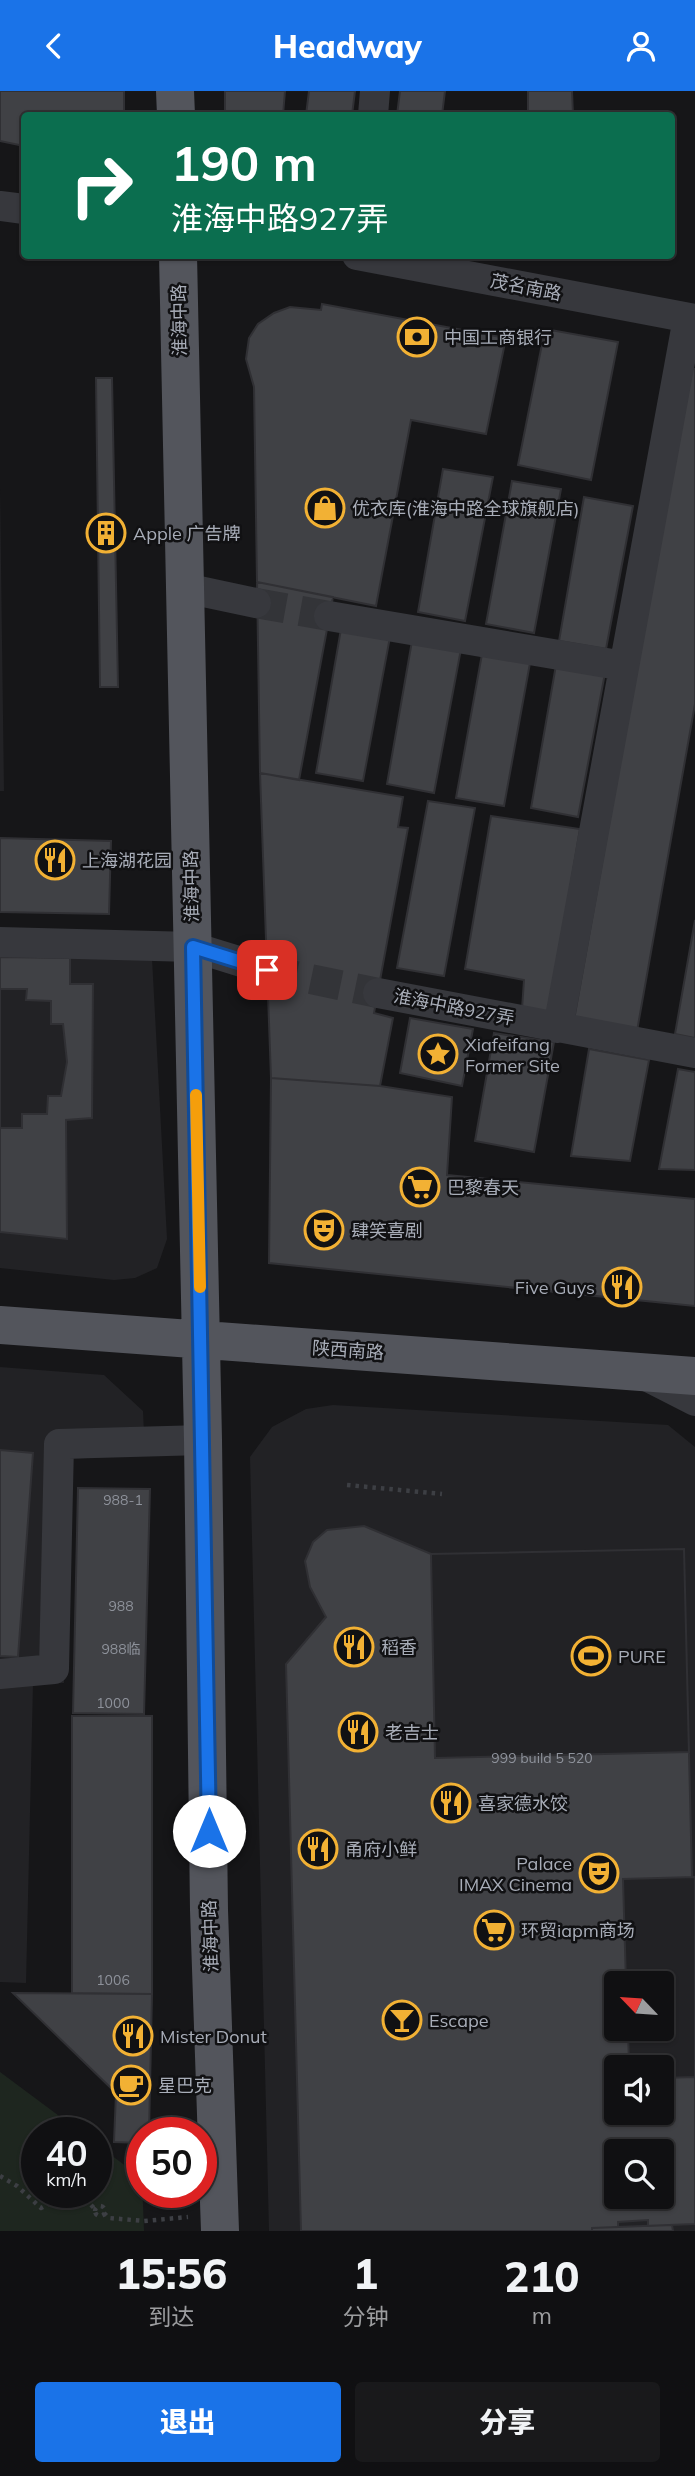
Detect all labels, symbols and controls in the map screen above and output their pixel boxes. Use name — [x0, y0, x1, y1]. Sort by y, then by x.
text: Headway — [273, 26, 422, 66]
icon: back — [35, 27, 73, 65]
icon: person — [622, 27, 660, 65]
text: 190 m — [171, 132, 317, 193]
icon: right — [56, 140, 147, 231]
text: 淮海中路927弄 — [171, 198, 389, 238]
street label: 茂名南路 — [488, 269, 564, 305]
street label: 淮海中路 — [167, 284, 191, 356]
bank icon: 中国工商银行 — [396, 316, 438, 358]
place label: 中国工商银行 — [444, 326, 552, 349]
shop icon: 优衣库(淮海中路全球旗舰店) — [304, 487, 346, 529]
place label: 优衣库(淮海中路全球旗舰店) — [352, 497, 579, 520]
building icon: Apple 广告牌 — [85, 512, 127, 554]
place label: Apple 广告牌 — [133, 522, 241, 545]
restaurant icon: 上海湖花园 — [34, 839, 76, 881]
place label: 上海湖花园 — [82, 849, 172, 872]
street label: 淮海中路 — [179, 850, 203, 922]
pin — [237, 940, 297, 1000]
icon: arrive — [248, 951, 286, 989]
street label: 淮海中路927弄 — [392, 984, 516, 1030]
place icon: Xiafeifang Former Site — [417, 1033, 459, 1075]
place label: Xiafeifang Former Site — [465, 1033, 560, 1077]
supermarket icon: 巴黎春天 — [399, 1166, 441, 1208]
place label: 巴黎春天 — [447, 1176, 519, 1199]
theatre icon: 肆笑喜剧 — [303, 1209, 345, 1251]
place label: 肆笑喜剧 — [351, 1219, 423, 1242]
restaurant icon: Five Guys — [601, 1266, 643, 1308]
place label: Five Guys — [515, 1276, 595, 1299]
street label: 陕西南路 — [311, 1336, 385, 1364]
house number: 988-1 — [103, 1491, 143, 1509]
house number: 988 — [108, 1597, 134, 1615]
restaurant icon: 稻香 — [333, 1626, 375, 1668]
sports icon: PURE — [570, 1635, 612, 1677]
place label: 稻香 — [381, 1636, 417, 1659]
house number: 988临 — [101, 1640, 141, 1658]
place label: PURE — [618, 1645, 666, 1668]
house number: 1000 — [96, 1694, 130, 1712]
restaurant icon: 老吉士 — [337, 1711, 379, 1753]
place label: 老吉士 — [385, 1721, 439, 1744]
house number: 999 build 5 520 — [491, 1749, 593, 1767]
restaurant icon: 喜家德水饺 — [430, 1782, 472, 1824]
place label: 喜家德水饺 — [478, 1792, 568, 1815]
position arrow — [172, 1794, 246, 1868]
restaurant icon: 甬府小鲜 — [297, 1828, 339, 1870]
place label: 甬府小鲜 — [345, 1838, 417, 1861]
place label: Palace IMAX Cinema — [459, 1852, 572, 1896]
theatre icon: Palace IMAX Cinema — [578, 1852, 620, 1894]
street label: 淮海中路 — [197, 1900, 223, 1972]
supermarket icon: 环贸iapm商场 — [473, 1909, 515, 1951]
place label: 环贸iapm商场 — [521, 1919, 635, 1942]
house number: 1006 — [96, 1971, 130, 1989]
north arrow — [604, 1971, 674, 2041]
map controls — [604, 1971, 674, 2209]
bar icon: Escape — [381, 1999, 423, 2041]
place label: Escape — [429, 2009, 489, 2032]
restaurant icon: Mister Donut — [112, 2015, 154, 2057]
place label: Mister Donut — [160, 2025, 267, 2048]
button: sound — [604, 2055, 674, 2125]
cafe icon: 星巴克 — [110, 2064, 152, 2106]
place label: 星巴克 — [158, 2074, 212, 2097]
speed limit sign: 50 — [126, 2117, 217, 2208]
text: 40 — [45, 2131, 88, 2175]
button: search — [604, 2139, 674, 2209]
text: km/h — [46, 2168, 87, 2191]
text: 15:56 — [115, 2247, 227, 2300]
text: 1 — [353, 2247, 378, 2300]
text: 210 — [504, 2250, 580, 2303]
text: m — [532, 2301, 552, 2330]
text: 到达 — [148, 2302, 194, 2331]
text: 分钟 — [343, 2302, 389, 2331]
button: 退出 — [35, 2382, 341, 2462]
button: 分享 — [355, 2382, 660, 2462]

